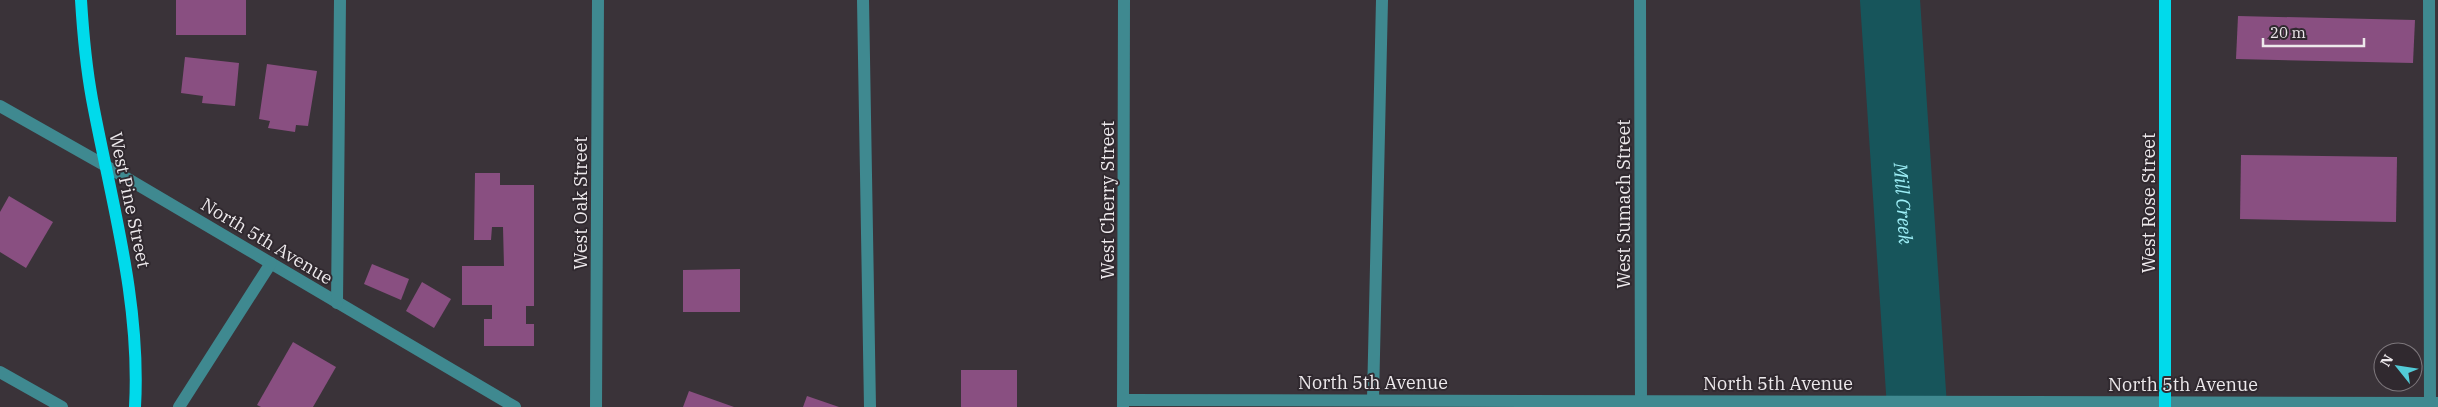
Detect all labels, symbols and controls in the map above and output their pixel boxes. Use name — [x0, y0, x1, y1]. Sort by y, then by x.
scale bar — [2263, 15, 2364, 47]
text: 20 m — [2270, 23, 2306, 42]
street label: West Sumach Street — [1612, 119, 1635, 289]
street label: West Cherry Street — [1096, 121, 1119, 279]
street label: West Pine Street — [104, 130, 156, 270]
street label: West Rose Street — [2137, 133, 2160, 273]
street label: West Oak Street — [569, 136, 592, 270]
water label: Mill Creek — [1889, 161, 1918, 246]
street label: North 5th Avenue — [197, 193, 337, 289]
north arrow — [2373, 342, 2423, 392]
text: N — [2376, 351, 2397, 370]
street label: North 5th Avenue — [1298, 371, 1448, 394]
street label: North 5th Avenue — [1703, 372, 1853, 395]
street label: North 5th Avenue — [2108, 373, 2258, 396]

